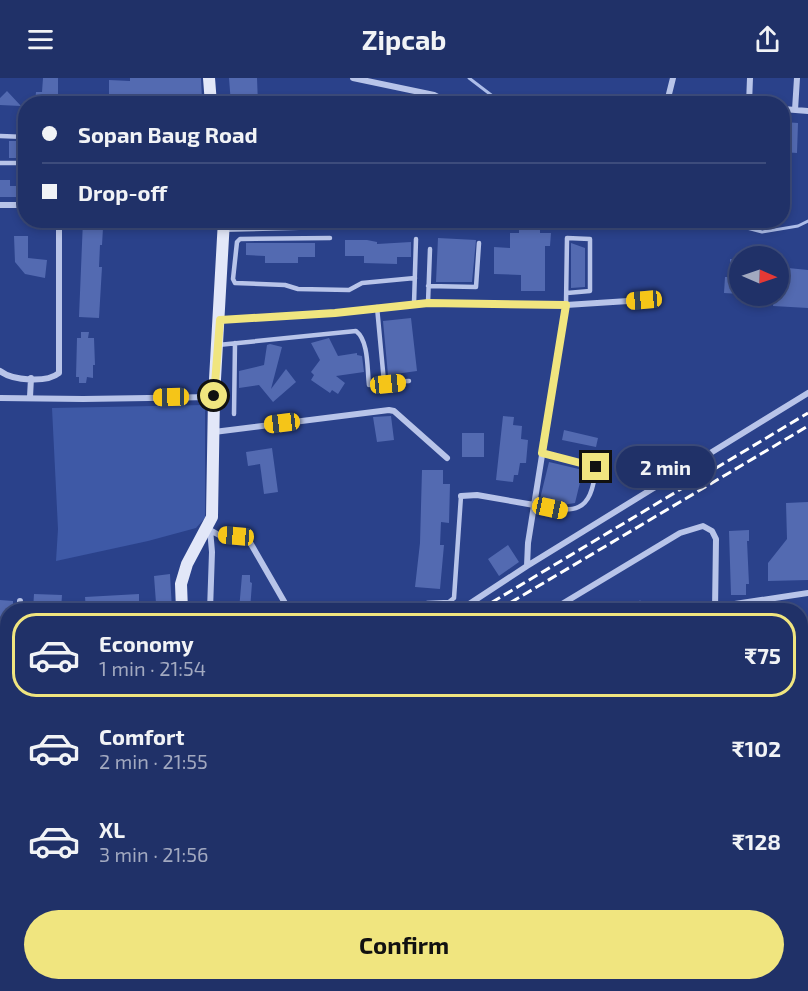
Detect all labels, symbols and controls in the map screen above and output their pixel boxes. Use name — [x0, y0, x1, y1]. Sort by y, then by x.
icon: menu — [24, 23, 57, 56]
text: Zipcab — [362, 23, 446, 55]
icon: share — [751, 23, 784, 56]
text: Sopan Baug Road — [78, 121, 258, 147]
text: Drop-off — [78, 179, 167, 205]
north arrow — [729, 246, 789, 306]
map controls — [729, 246, 789, 306]
car — [625, 289, 663, 311]
car — [369, 373, 407, 395]
route start — [200, 382, 227, 409]
car — [153, 388, 189, 406]
car — [263, 412, 301, 434]
callout: 2 min — [617, 446, 716, 488]
route end — [582, 453, 609, 480]
text: 2 min — [640, 455, 691, 479]
car — [531, 495, 569, 521]
car — [217, 525, 255, 547]
icon: car — [27, 628, 81, 682]
text: Economy — [99, 630, 194, 656]
text: ₹75 — [744, 642, 781, 668]
text: 1 min · 21:54 — [99, 656, 206, 680]
icon: car — [27, 721, 81, 775]
text: Comfort — [99, 723, 184, 749]
text: ₹102 — [732, 735, 781, 761]
text: 2 min · 21:55 — [99, 749, 208, 773]
icon: car — [27, 814, 81, 868]
text: XL — [99, 816, 125, 842]
text: ₹128 — [732, 828, 781, 854]
text: 3 min · 21:56 — [99, 842, 208, 866]
button: Confirm — [24, 910, 784, 979]

